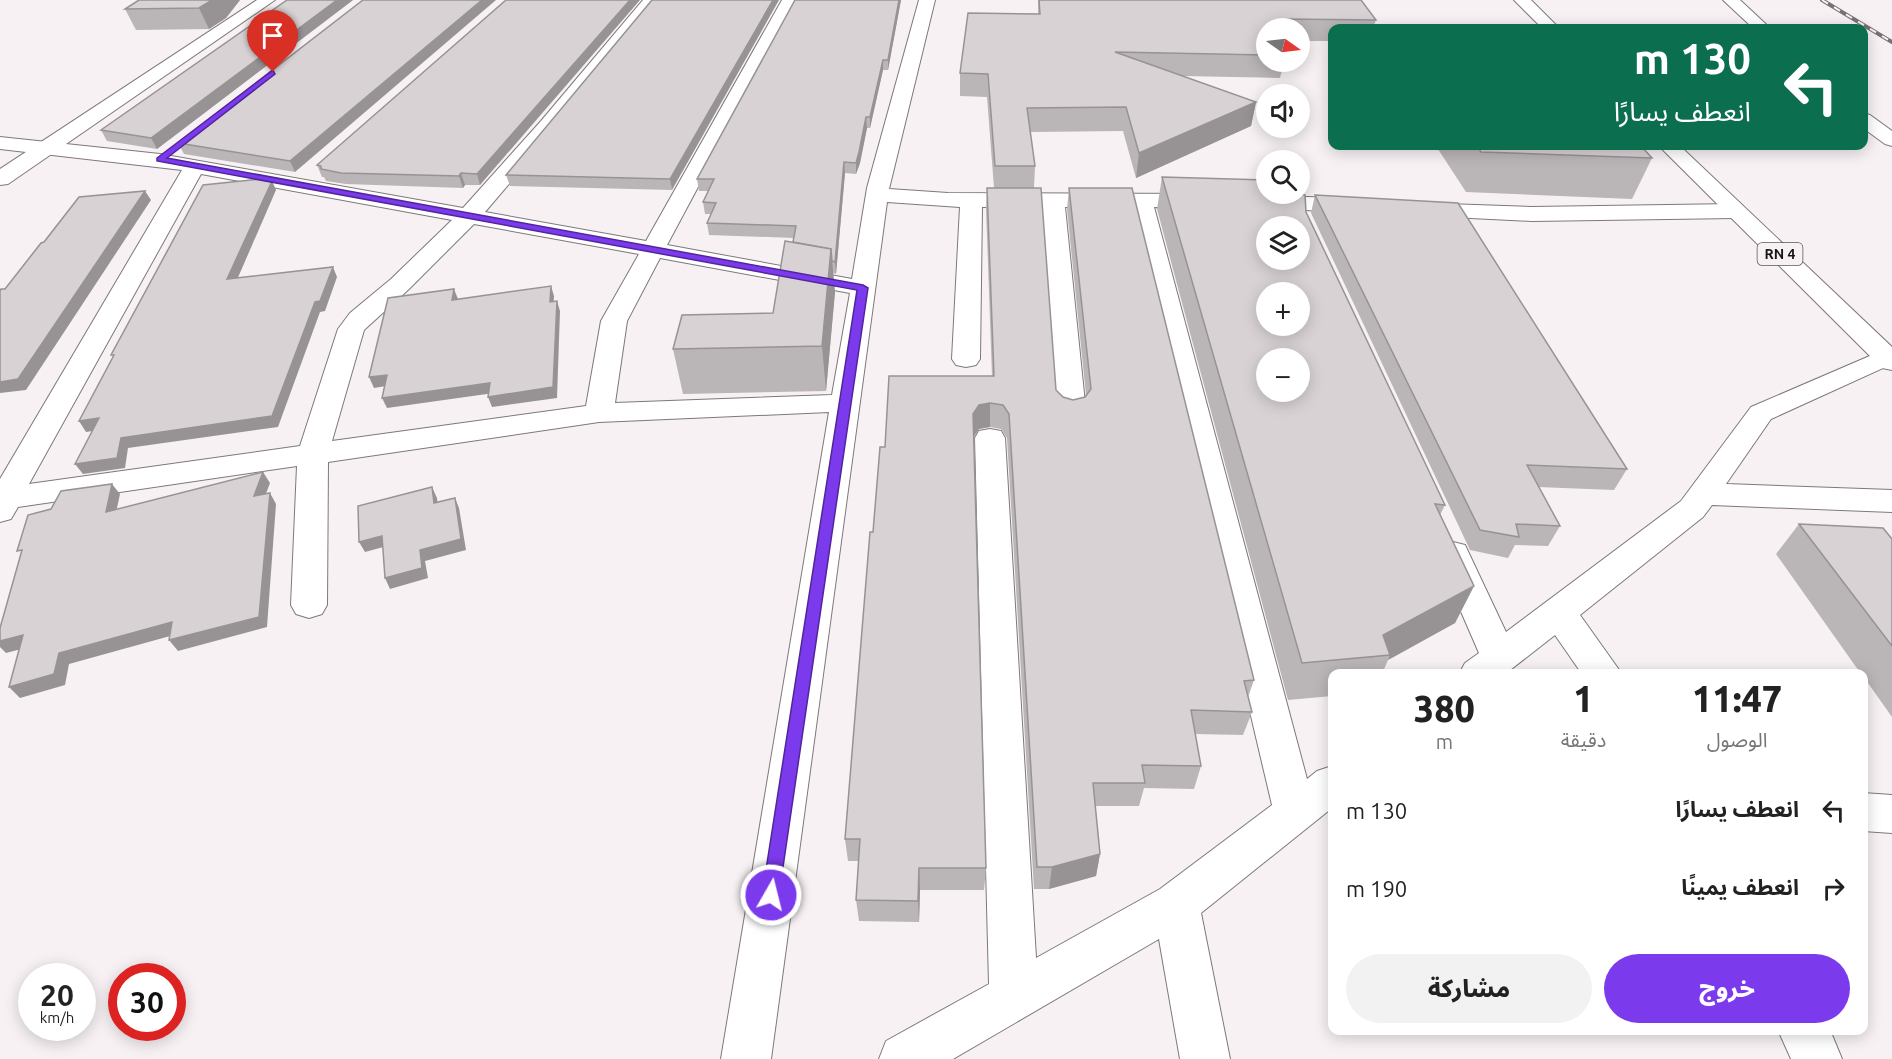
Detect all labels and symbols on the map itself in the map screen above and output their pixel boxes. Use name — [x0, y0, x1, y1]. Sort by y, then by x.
pin — [247, 10, 298, 72]
north arrow — [1256, 18, 1310, 72]
road number: RN 4 — [1758, 243, 1802, 265]
position arrow — [739, 863, 803, 927]
speed limit sign: 30 — [108, 963, 186, 1041]

